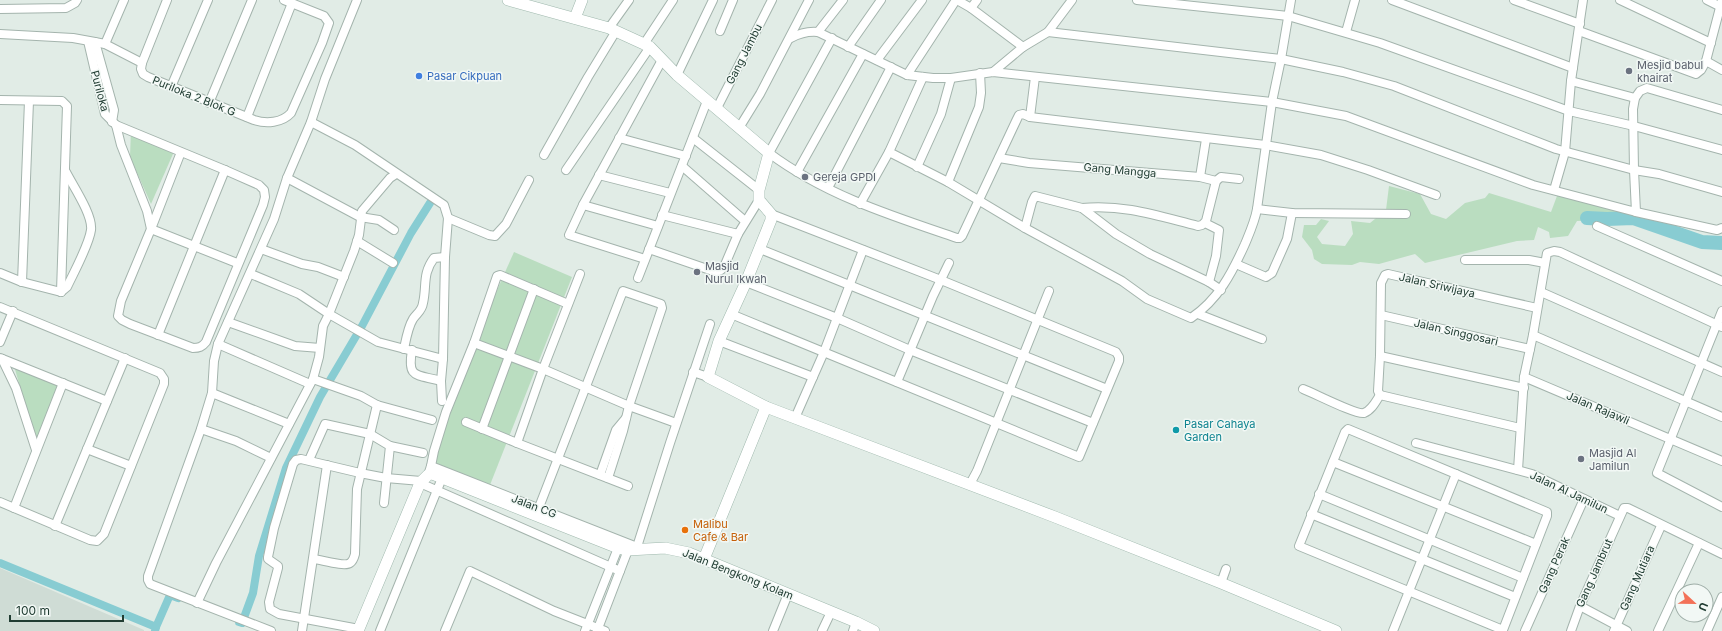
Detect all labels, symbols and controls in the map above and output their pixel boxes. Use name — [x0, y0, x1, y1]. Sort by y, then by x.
street label: Gang Jambu — [723, 21, 765, 87]
place label: Mesjid babul khairat — [1637, 58, 1703, 85]
marker: Mesjid babul khairat — [1624, 66, 1634, 76]
street label: Puriloka — [88, 69, 112, 113]
place label: Pasar Cikpuan — [427, 69, 502, 83]
marker: Pasar Cikpuan — [414, 71, 424, 81]
street label: Puriloka 2 Blok G — [150, 73, 238, 119]
street label: Gang Mangga — [1083, 160, 1157, 180]
place label: Gereja GPDI — [813, 170, 876, 184]
marker: Gereja GPDI — [800, 172, 810, 182]
place label: Masjid Nurul Ikwah — [705, 259, 767, 286]
marker: Masjid Nurul Ikwah — [692, 267, 702, 277]
street label: Jalan Sriwijaya — [1398, 269, 1476, 301]
street label: Jalan Singgosari — [1412, 315, 1500, 349]
street label: Jalan Rajawli — [1564, 388, 1632, 428]
place label: Pasar Cahaya Garden — [1184, 417, 1255, 444]
marker: Pasar Cahaya Garden — [1171, 425, 1181, 435]
place label: Masjid Al Jamilun — [1589, 446, 1636, 473]
marker: Masjid Al Jamilun — [1576, 454, 1586, 464]
street label: Jalan Al Jamilun — [1528, 468, 1610, 516]
street label: Jalan CG — [509, 491, 559, 521]
place label: Malibu Cafe & Bar — [693, 517, 748, 544]
marker: Malibu Cafe & Bar — [680, 525, 690, 535]
street label: Gang Perak — [1535, 535, 1573, 595]
street label: Gang Jambrut — [1573, 536, 1616, 610]
street label: Gang Mutiara — [1616, 543, 1658, 613]
street label: Jalan Bengkong Kolam — [680, 545, 796, 603]
north arrow — [1674, 583, 1714, 623]
scale bar — [10, 597, 123, 623]
text: U — [1695, 600, 1711, 613]
text: 100 m — [16, 603, 50, 618]

